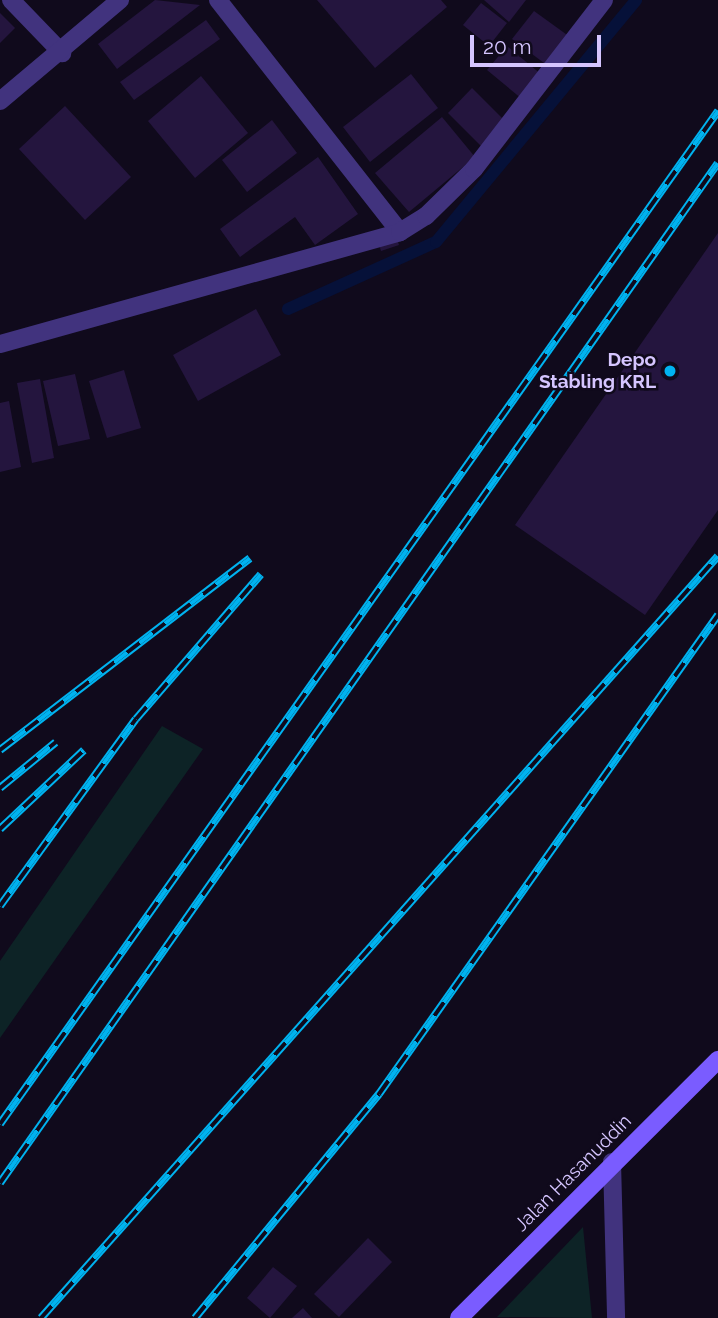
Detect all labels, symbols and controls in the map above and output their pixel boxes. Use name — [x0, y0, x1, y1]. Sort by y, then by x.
scale bar — [473, 21, 604, 65]
text: 20 m — [483, 34, 531, 59]
place label: Depo Stabling KRL — [539, 349, 656, 393]
marker: Depo Stabling KRL — [662, 363, 678, 379]
street label: Jalan Hasanuddin — [510, 1110, 636, 1236]

